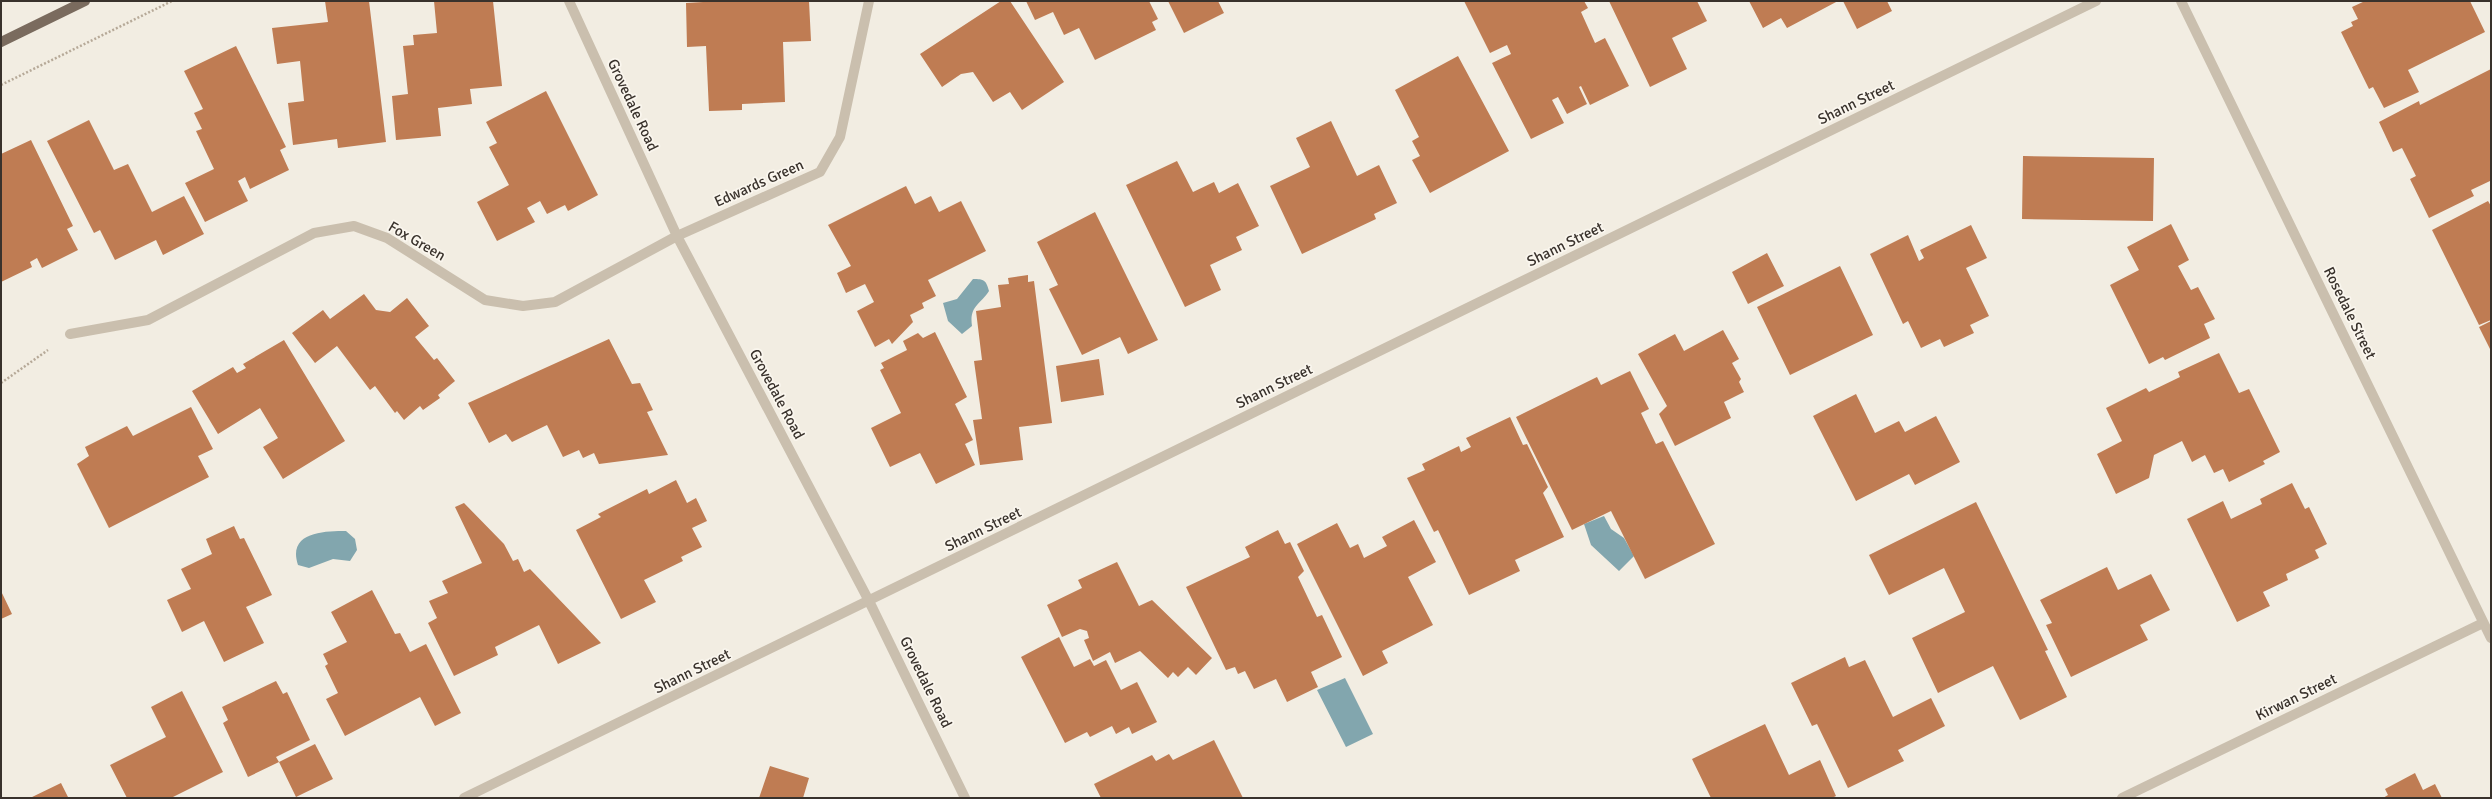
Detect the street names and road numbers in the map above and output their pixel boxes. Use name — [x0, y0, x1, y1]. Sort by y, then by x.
street label: Grovedale Road — [604, 56, 662, 154]
street label: Shann Street — [1815, 76, 1897, 128]
street label: Edwards Green — [712, 155, 806, 211]
street label: Fox Green — [385, 217, 449, 265]
street label: Shann Street — [1524, 218, 1606, 270]
street label: Rosedale Street — [2320, 264, 2380, 362]
street label: Grovedale Road — [746, 346, 808, 442]
street label: Shann Street — [1233, 360, 1315, 412]
street label: Shann Street — [942, 503, 1024, 555]
street label: Grovedale Road — [896, 633, 956, 731]
street label: Shann Street — [651, 645, 733, 697]
street label: Kirwan Street — [2253, 670, 2339, 724]

